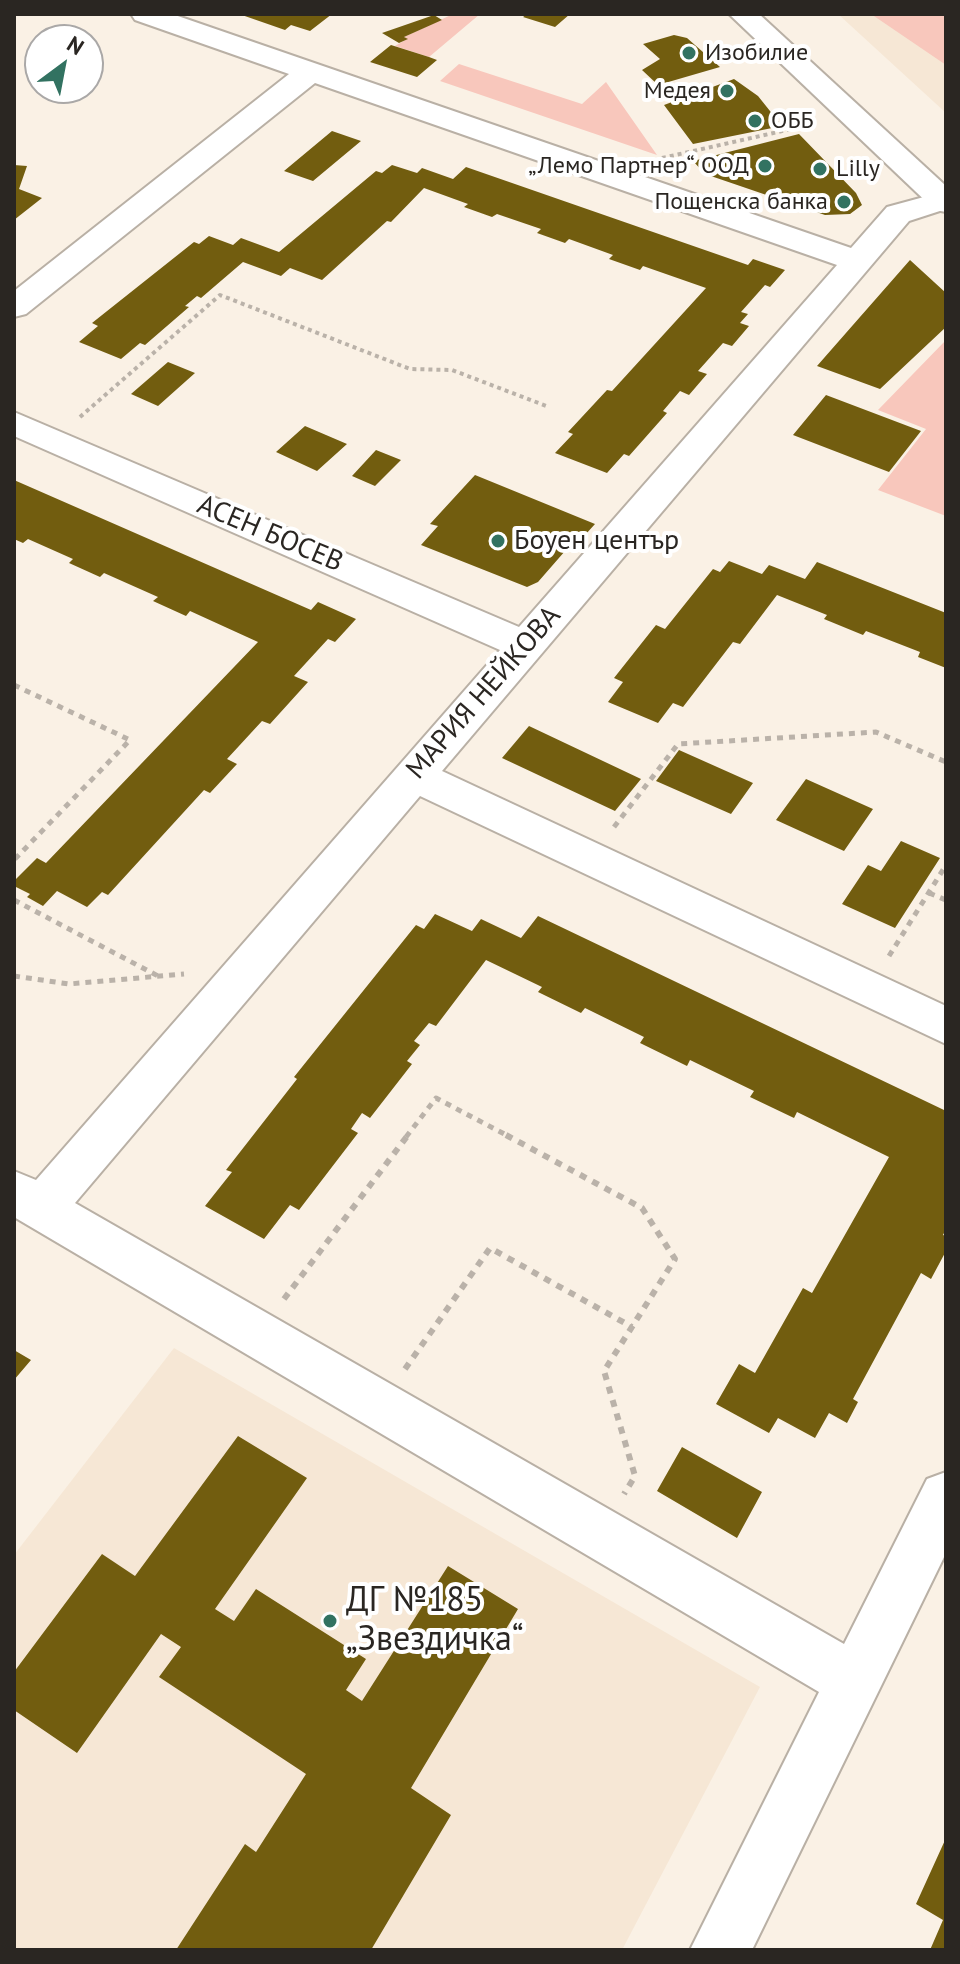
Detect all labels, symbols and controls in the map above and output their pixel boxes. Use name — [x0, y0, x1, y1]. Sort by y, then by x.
north arrow — [24, 24, 104, 104]
text: N — [62, 30, 89, 61]
place label: Изобилие — [705, 39, 808, 67]
marker: Изобилие — [680, 44, 698, 62]
place label: Медея — [644, 77, 711, 105]
marker: Медея — [718, 82, 736, 100]
place label: ОББ — [771, 107, 814, 135]
marker: ОББ — [746, 112, 764, 130]
place label: „Лемо Партнер“ ООД — [528, 152, 749, 180]
place label: Lilly — [836, 155, 880, 183]
marker: „Лемо Партнер“ ООД — [756, 157, 774, 175]
marker: Lilly — [811, 160, 829, 178]
place label: Пощенска банка — [654, 188, 828, 216]
marker: Пощенска банка — [835, 193, 853, 211]
street label: АСЕН БОСЕВ — [192, 488, 348, 580]
place label: Боуен център — [514, 524, 679, 558]
marker: Боуен център — [489, 532, 507, 550]
street label: МАРИЯ НЕЙКОВА — [400, 600, 568, 786]
place label: ДГ №185 „Звездичка“ — [346, 1581, 523, 1660]
marker: ДГ №185 „Звездичка“ — [321, 1612, 339, 1630]

